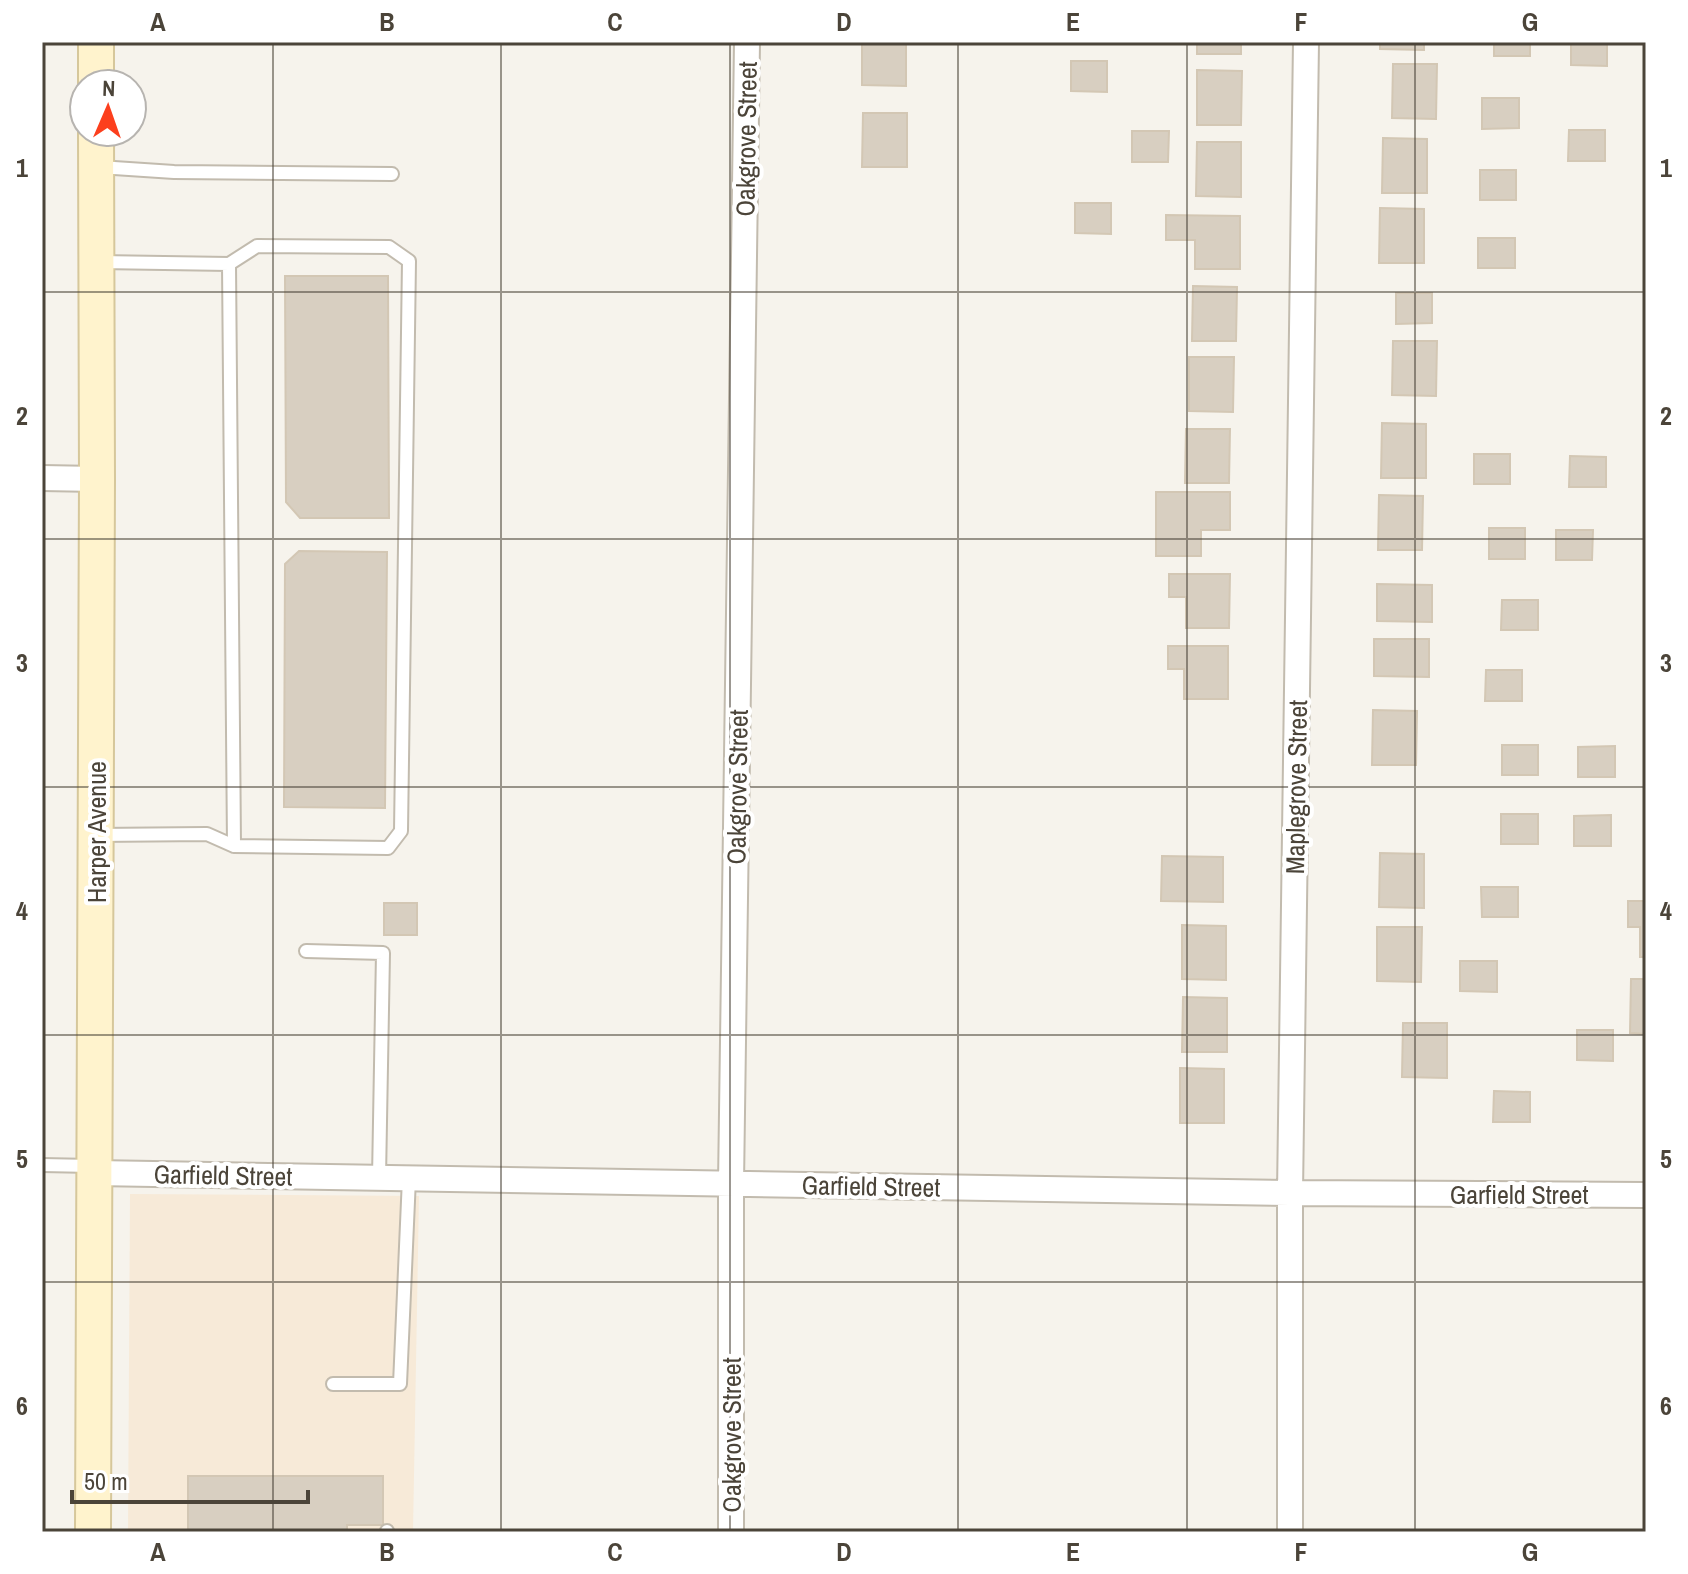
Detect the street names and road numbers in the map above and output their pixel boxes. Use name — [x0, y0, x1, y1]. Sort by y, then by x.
street label: Oakgrove Street — [727, 61, 765, 217]
street label: Maplegrove Street — [1277, 700, 1315, 874]
street label: Oakgrove Street — [718, 709, 756, 865]
street label: Harper Avenue — [79, 761, 114, 903]
street label: Garfield Street — [153, 1156, 293, 1194]
street label: Garfield Street — [801, 1167, 941, 1205]
street label: Garfield Street — [1450, 1177, 1588, 1212]
street label: Oakgrove Street — [714, 1357, 749, 1513]

